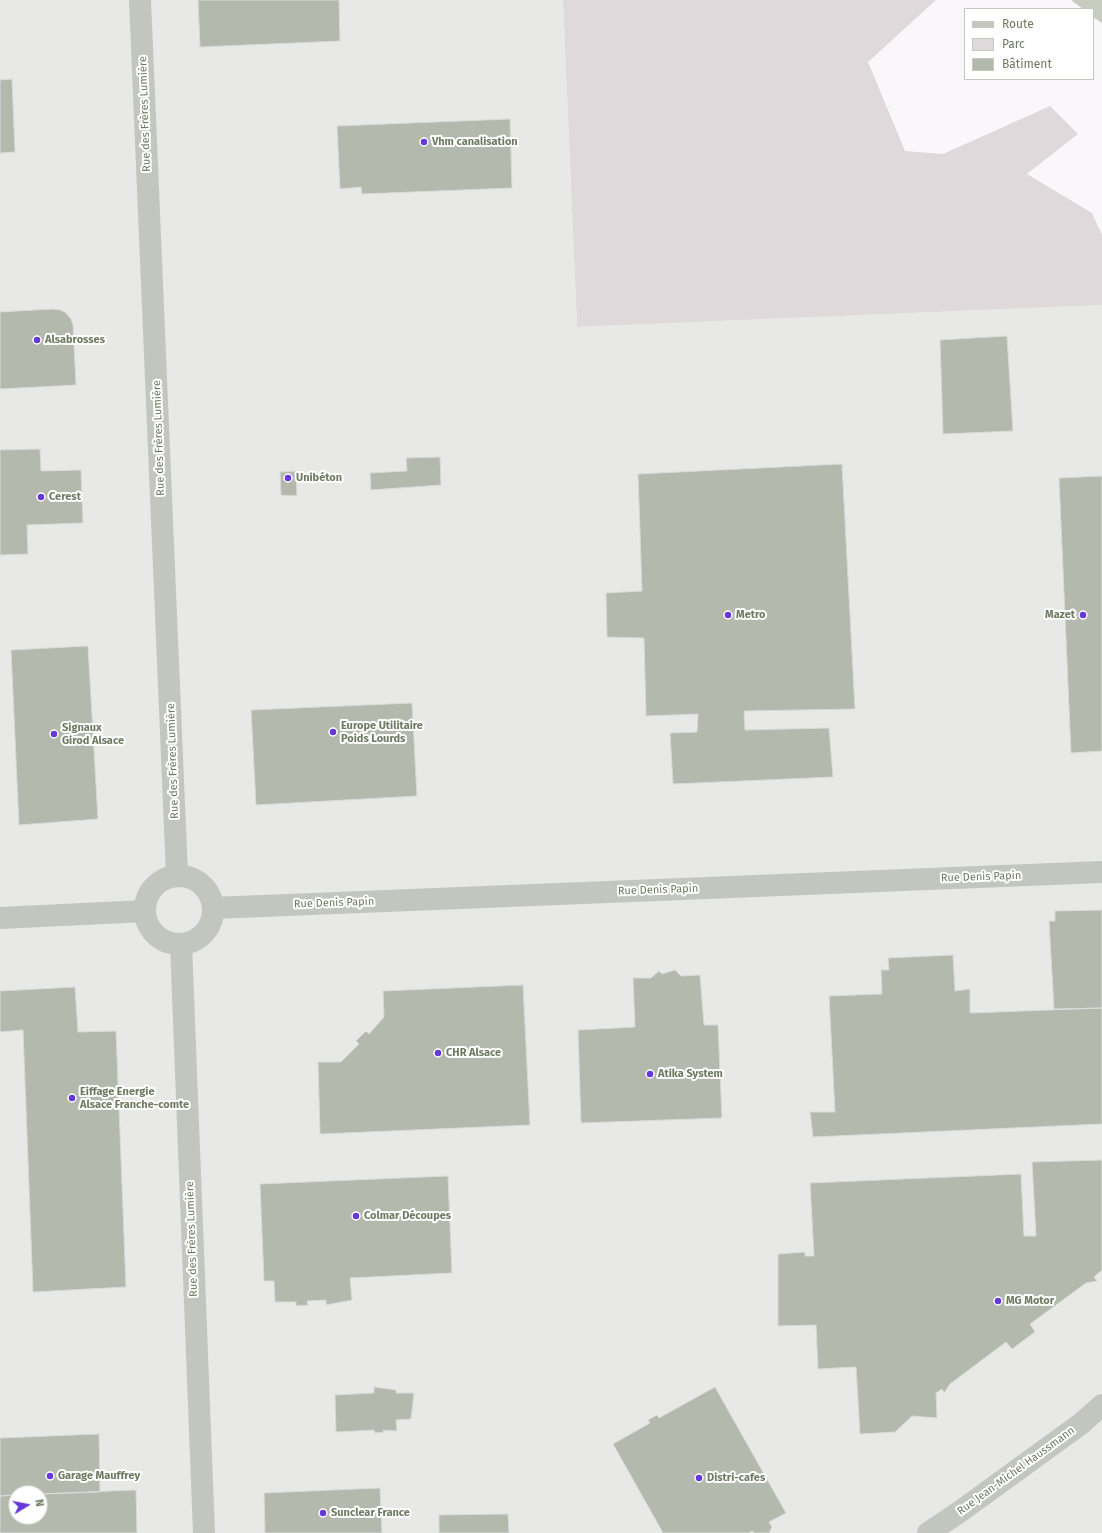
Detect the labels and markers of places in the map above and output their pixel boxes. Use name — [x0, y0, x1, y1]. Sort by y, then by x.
place label: Vhm canalisation — [432, 135, 518, 149]
marker: Vhm canalisation — [419, 137, 429, 147]
place label: Alsabrosses — [45, 333, 105, 347]
marker: Alsabrosses — [32, 335, 42, 345]
place label: Unibéton — [296, 471, 342, 485]
marker: Unibéton — [283, 473, 293, 483]
place label: Cerest — [49, 490, 81, 504]
marker: Cerest — [36, 492, 46, 502]
place label: Metro — [736, 608, 765, 622]
place label: Mazet — [1045, 608, 1075, 622]
marker: Metro — [723, 610, 733, 620]
marker: Mazet — [1078, 610, 1088, 620]
place label: Europe Utilitaire Poids Lourds — [341, 719, 423, 745]
place label: Signaux Girod Alsace — [62, 721, 124, 747]
marker: Europe Utilitaire Poids Lourds — [328, 727, 338, 737]
marker: Signaux Girod Alsace — [49, 729, 59, 739]
place label: CHR Alsace — [446, 1046, 501, 1060]
marker: CHR Alsace — [433, 1048, 443, 1058]
place label: Atika System — [658, 1067, 723, 1081]
marker: Atika System — [645, 1069, 655, 1079]
place label: Eiffage Energie Alsace Franche-comte — [80, 1085, 189, 1111]
marker: Eiffage Energie Alsace Franche-comte — [67, 1093, 77, 1103]
place label: Colmar Découpes — [364, 1209, 451, 1223]
marker: Colmar Découpes — [351, 1211, 361, 1221]
place label: MG Motor — [1006, 1294, 1054, 1308]
marker: MG Motor — [993, 1296, 1003, 1306]
place label: Garage Mauffrey — [58, 1469, 140, 1483]
marker: Garage Mauffrey — [45, 1471, 55, 1481]
place label: Distri-cafes — [707, 1471, 765, 1485]
marker: Distri-cafes — [694, 1473, 704, 1483]
place label: Sunclear France — [331, 1506, 410, 1520]
marker: Sunclear France — [318, 1508, 328, 1518]

